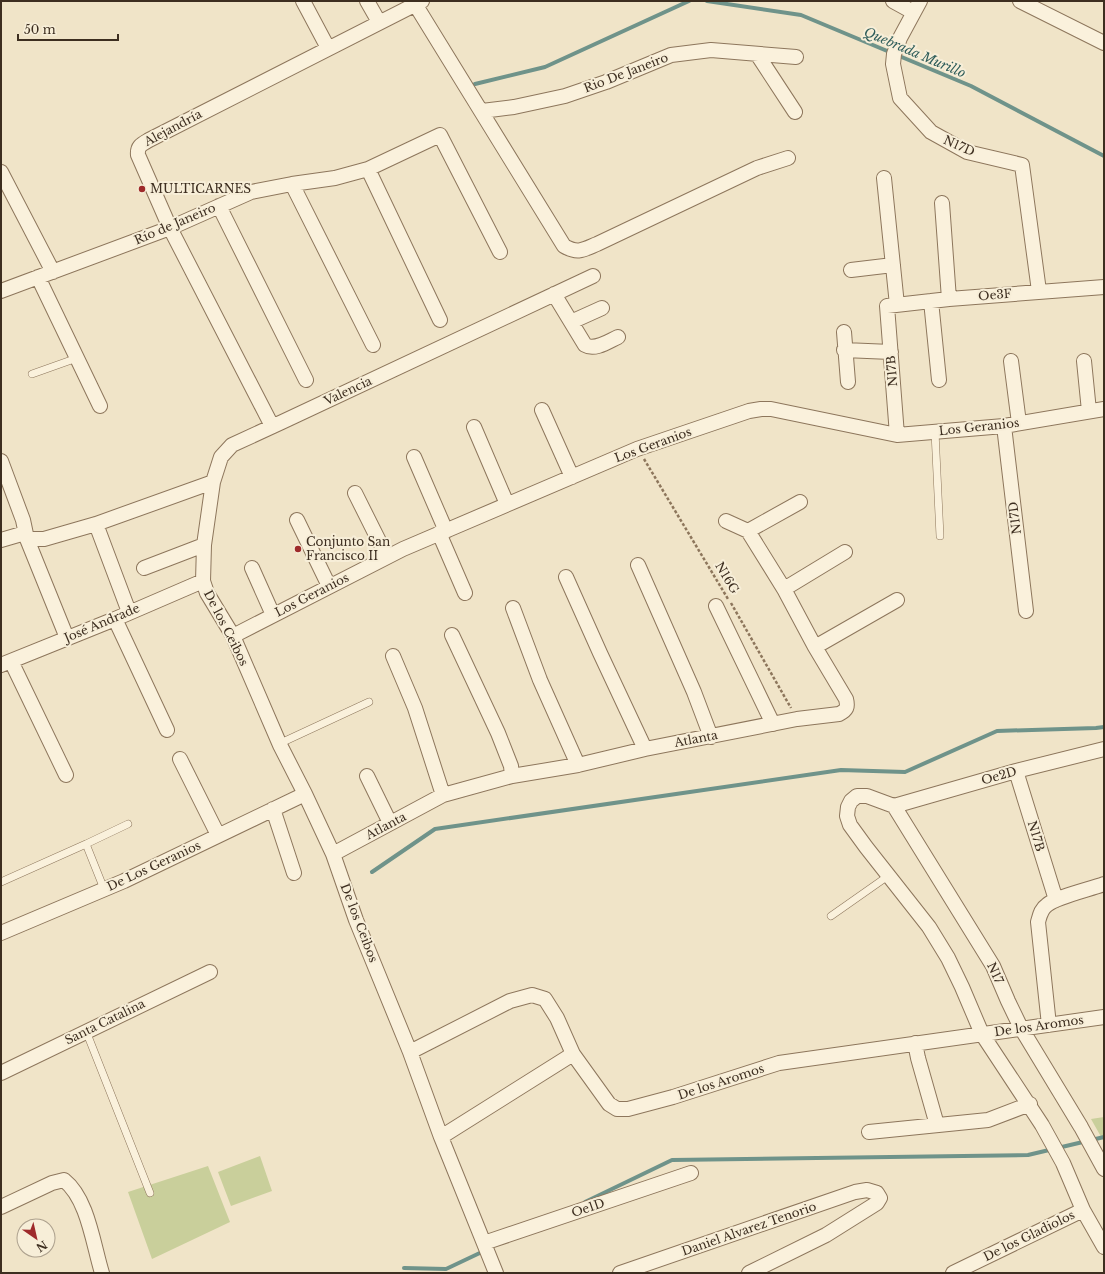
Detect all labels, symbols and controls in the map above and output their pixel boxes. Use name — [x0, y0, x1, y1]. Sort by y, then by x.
scale bar — [18, 16, 118, 42]
text: 50 m — [24, 22, 56, 37]
water label: Quebrada Murillo — [861, 23, 968, 82]
street label: Rio De Janeiro — [581, 49, 670, 96]
street label: Alejandría — [140, 106, 204, 149]
street label: N17D — [941, 132, 977, 159]
place label: MULTICARNES — [150, 181, 251, 196]
marker: MULTICARNES — [137, 184, 147, 194]
street label: Río de Janeiro — [132, 200, 218, 247]
street label: Oe3F — [978, 286, 1012, 303]
street label: N17B — [883, 355, 900, 387]
street label: Valencia — [321, 373, 374, 409]
street label: Los Geranios — [938, 415, 1020, 438]
street label: Los Geranios — [612, 424, 693, 465]
street label: N17D — [1005, 501, 1024, 535]
place label: Conjunto San Francisco II — [306, 534, 390, 563]
marker: Conjunto San Francisco II — [293, 544, 303, 554]
street label: N16G — [712, 559, 743, 597]
street label: Los Geranios — [272, 570, 351, 620]
street label: De los Ceibos — [201, 587, 252, 668]
street label: José Andrade — [60, 600, 142, 646]
street label: Atlanta — [672, 727, 719, 750]
street label: Oe2D — [979, 763, 1018, 788]
street label: Atlanta — [362, 809, 409, 843]
street label: N17B — [1025, 819, 1048, 853]
street label: De Los Geranios — [105, 837, 203, 894]
street label: De los Ceibos — [338, 881, 381, 964]
street label: N17 — [984, 960, 1007, 987]
street label: Santa Catalina — [62, 995, 148, 1047]
street label: De los Aromos — [993, 1012, 1085, 1039]
street label: De los Aromos — [676, 1060, 766, 1103]
street label: Oe1D — [569, 1195, 606, 1220]
street label: Daniel Alvarez Tenorio — [680, 1198, 818, 1259]
street label: De los Gladiolos — [981, 1207, 1077, 1264]
north arrow — [16, 1218, 56, 1258]
text: N — [33, 1238, 50, 1255]

